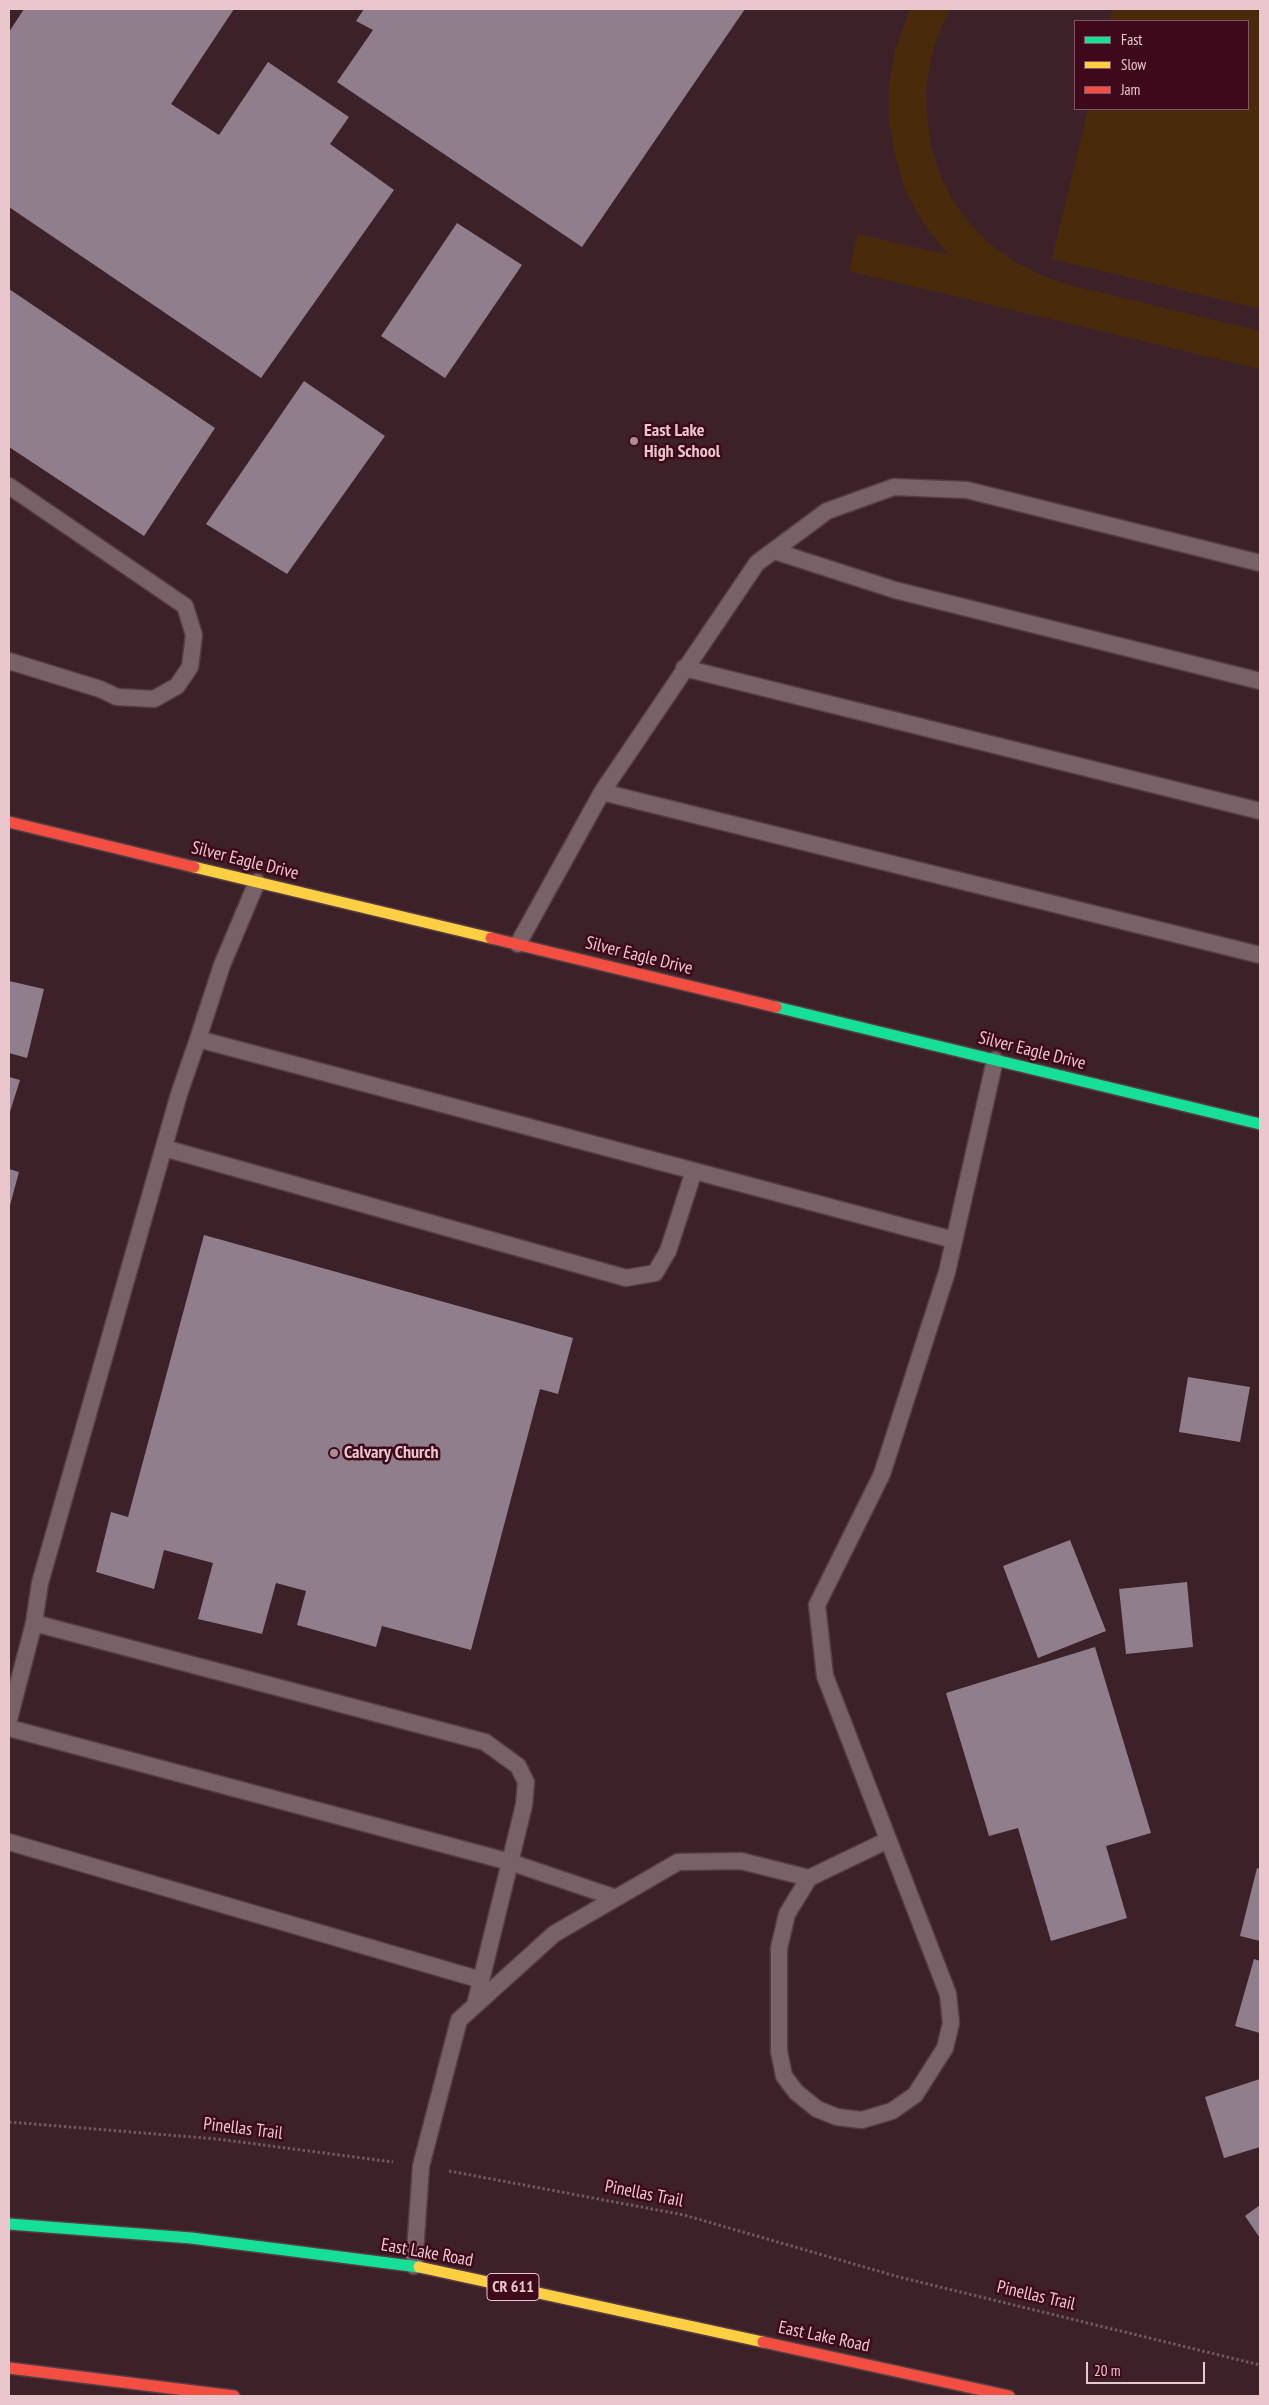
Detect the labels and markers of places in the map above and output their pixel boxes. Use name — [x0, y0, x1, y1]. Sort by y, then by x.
place label: East Lake High School — [644, 420, 720, 462]
marker: East Lake High School — [628, 435, 640, 447]
place label: Calvary Church — [344, 1442, 439, 1464]
marker: Calvary Church — [328, 1447, 340, 1459]

